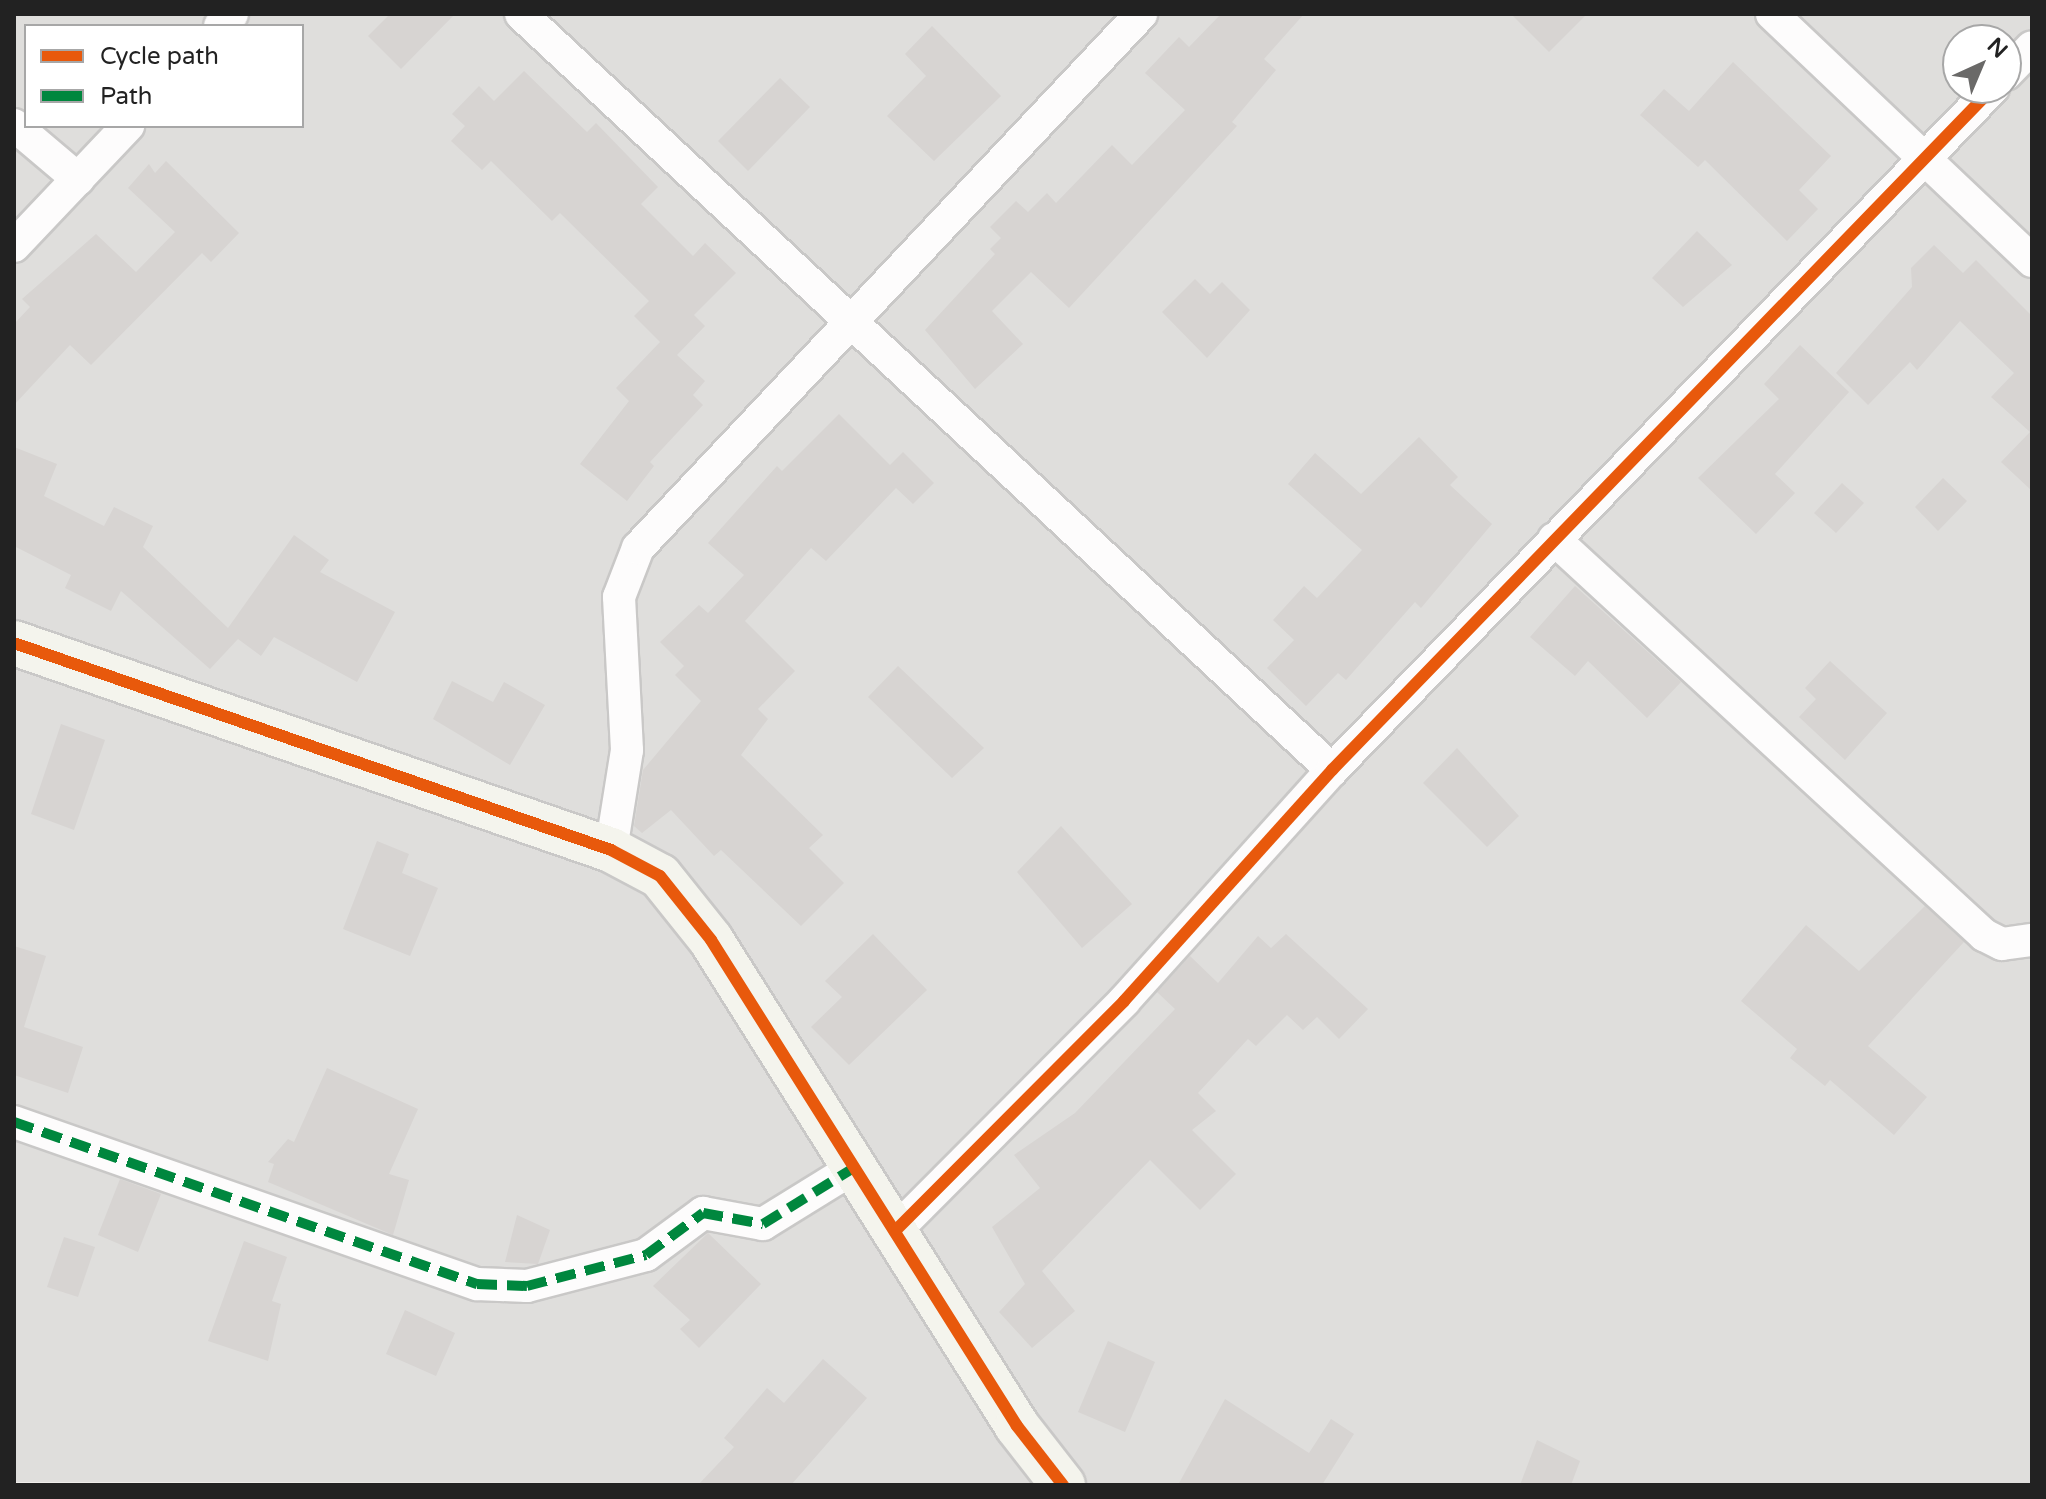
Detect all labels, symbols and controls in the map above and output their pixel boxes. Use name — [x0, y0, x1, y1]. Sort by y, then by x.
legend — [24, 24, 304, 128]
north arrow — [1942, 24, 2022, 104]
text: N — [1982, 33, 2013, 64]
text: Cycle path — [100, 42, 219, 71]
text: Path — [100, 82, 153, 111]

